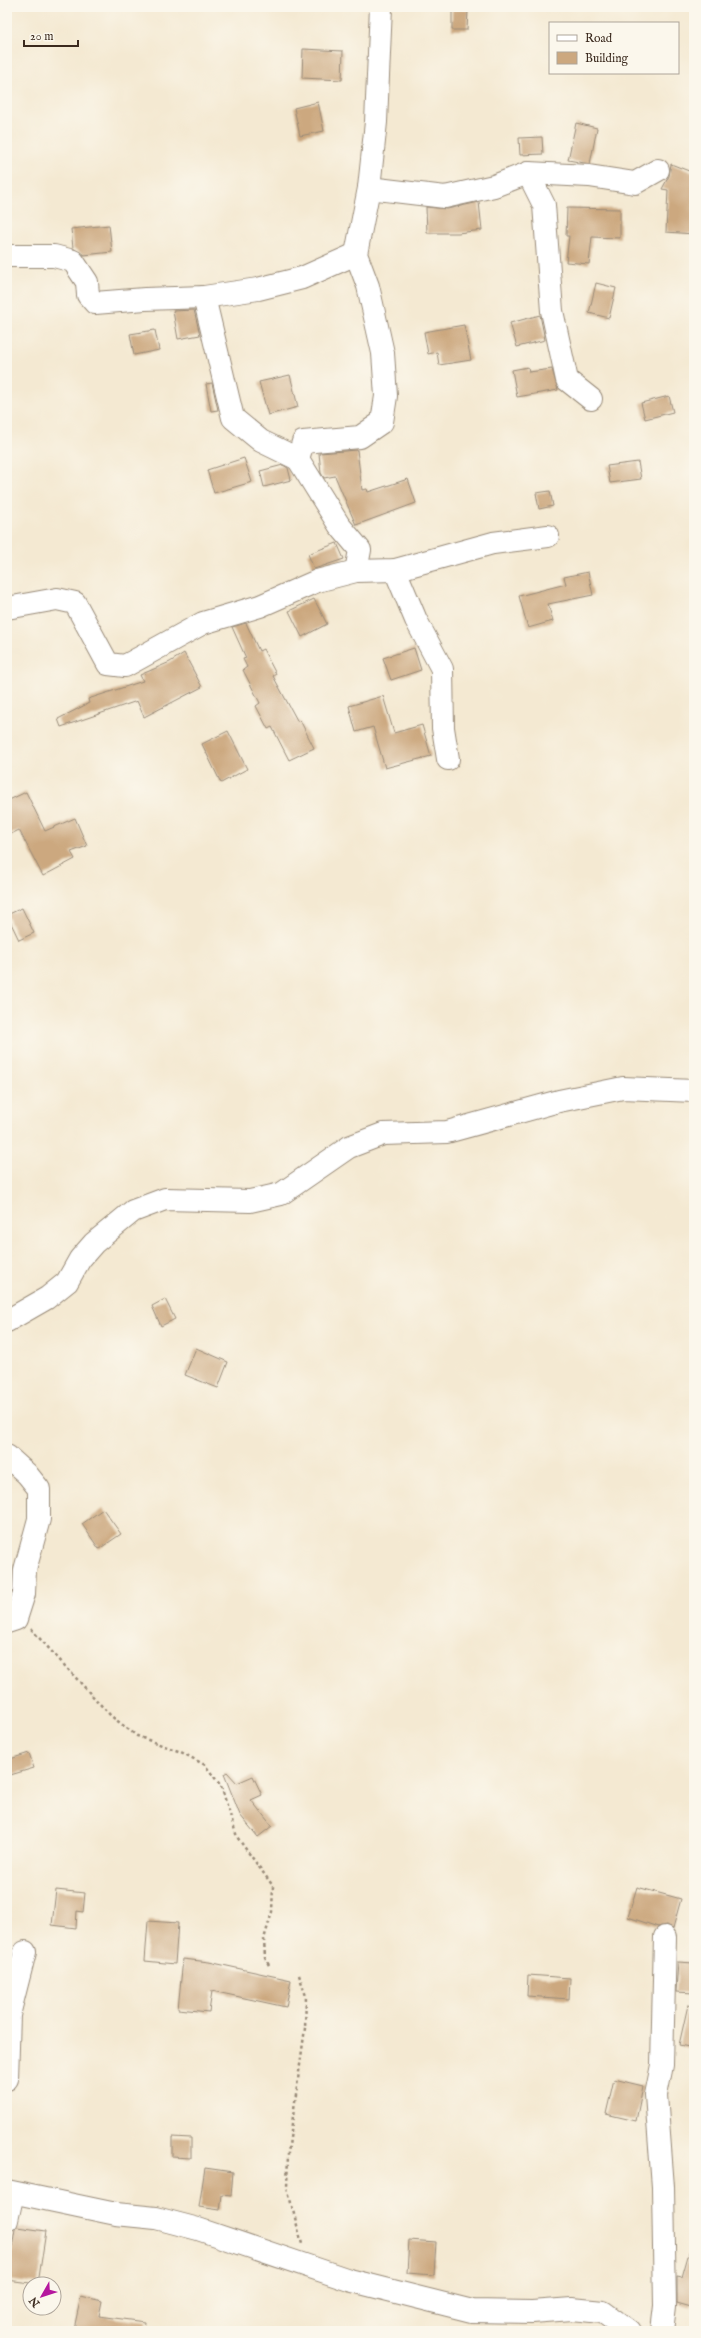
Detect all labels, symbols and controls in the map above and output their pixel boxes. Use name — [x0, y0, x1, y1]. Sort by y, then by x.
scale bar — [24, 22, 78, 48]
legend — [549, 22, 679, 74]
text: 20 m — [30, 29, 53, 44]
text: Road — [585, 31, 613, 46]
text: Building — [585, 51, 629, 66]
north arrow — [22, 2276, 62, 2316]
text: N — [26, 2293, 44, 2311]

